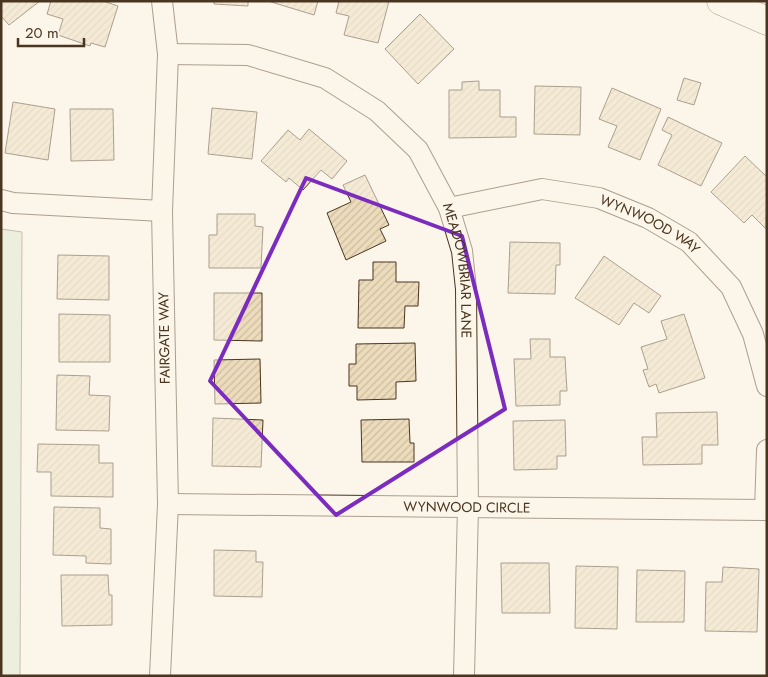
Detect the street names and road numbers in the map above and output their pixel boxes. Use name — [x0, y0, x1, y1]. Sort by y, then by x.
street label: WYNWOOD WAY — [597, 189, 705, 258]
street label: MEADOWBRIAR LANE — [438, 200, 476, 338]
street label: FAIRGATE WAY — [153, 292, 175, 384]
street label: WYNWOOD CIRCLE — [403, 496, 531, 518]

